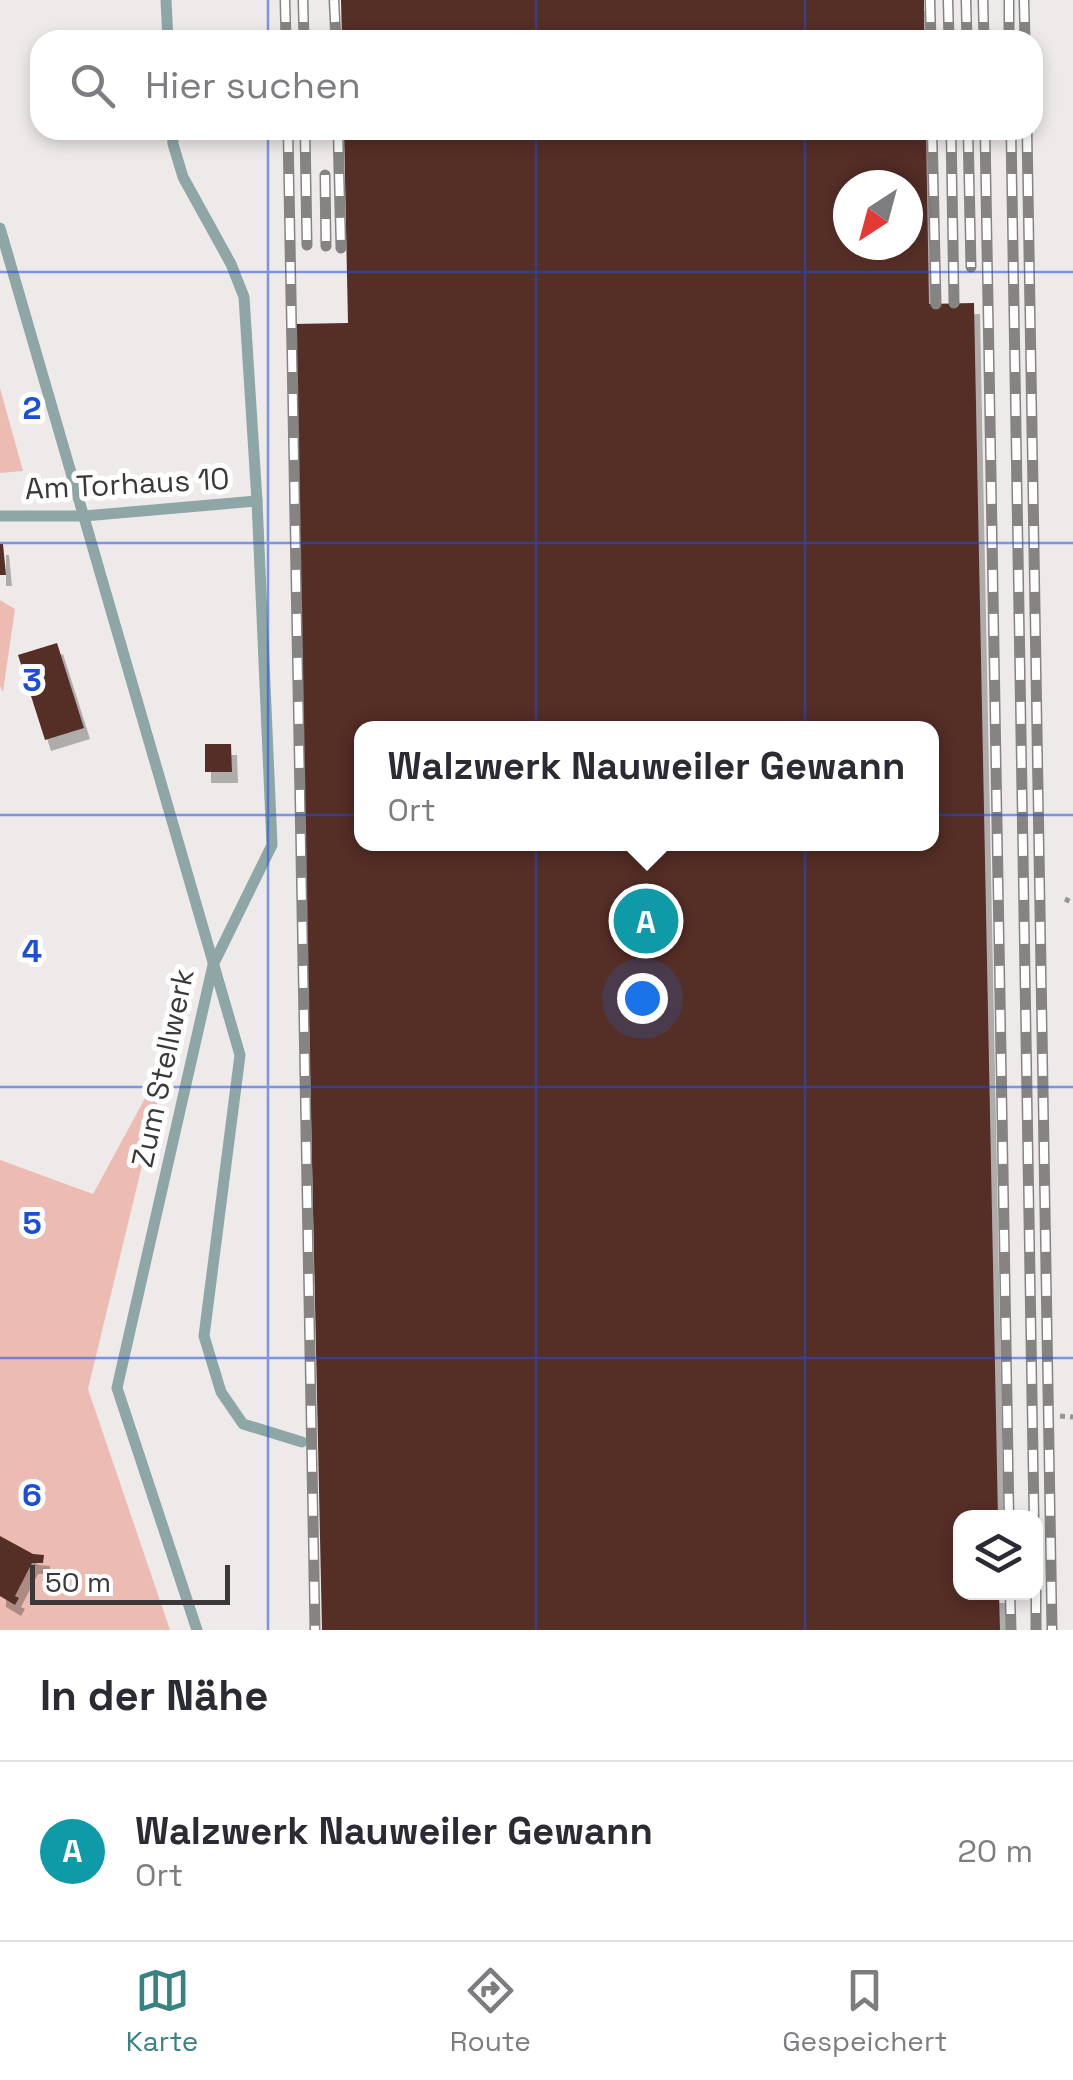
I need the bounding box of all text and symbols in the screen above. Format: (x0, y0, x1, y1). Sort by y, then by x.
search box (30, 30, 1043, 140)
icon: search (65, 58, 120, 113)
text: Hier suchen (145, 61, 361, 109)
north arrow (833, 170, 923, 260)
text: 2 (22, 388, 42, 428)
street label: Am Torhaus 10 (24, 459, 230, 508)
text: 3 (22, 660, 42, 700)
popup (354, 721, 939, 851)
text: Walzwerk Nauweiler Gewann (388, 742, 905, 790)
text: Ort (388, 790, 436, 830)
pin: A (614, 884, 678, 958)
text: 4 (22, 931, 42, 971)
street label: Zum Stellwerk (122, 965, 203, 1171)
your location (617, 973, 668, 1024)
text: 5 (22, 1203, 42, 1243)
text: 6 (22, 1475, 42, 1515)
map controls (953, 1510, 1043, 1600)
button: layers (953, 1510, 1043, 1600)
scale bar (30, 1560, 230, 1604)
text: 50 m (45, 1564, 111, 1600)
text: In der Nähe (40, 1669, 268, 1722)
text: Walzwerk Nauweiler Gewann (135, 1807, 653, 1855)
text: A (62, 1831, 83, 1871)
text: 20 m (957, 1831, 1033, 1871)
text: Ort (135, 1855, 183, 1895)
tab: Karte (126, 1963, 198, 2059)
tab: Route (450, 1963, 531, 2059)
tab: Gespeichert (782, 1963, 947, 2059)

